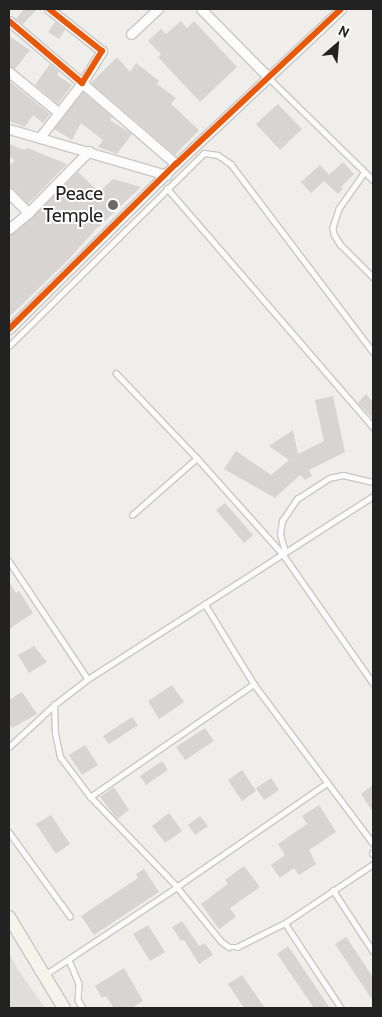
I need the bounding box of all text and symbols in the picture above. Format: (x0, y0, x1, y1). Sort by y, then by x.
north arrow (312, 20, 362, 70)
text: N (335, 21, 352, 42)
place label: Peace Temple (43, 183, 103, 227)
marker: Peace Temple (107, 199, 119, 211)

